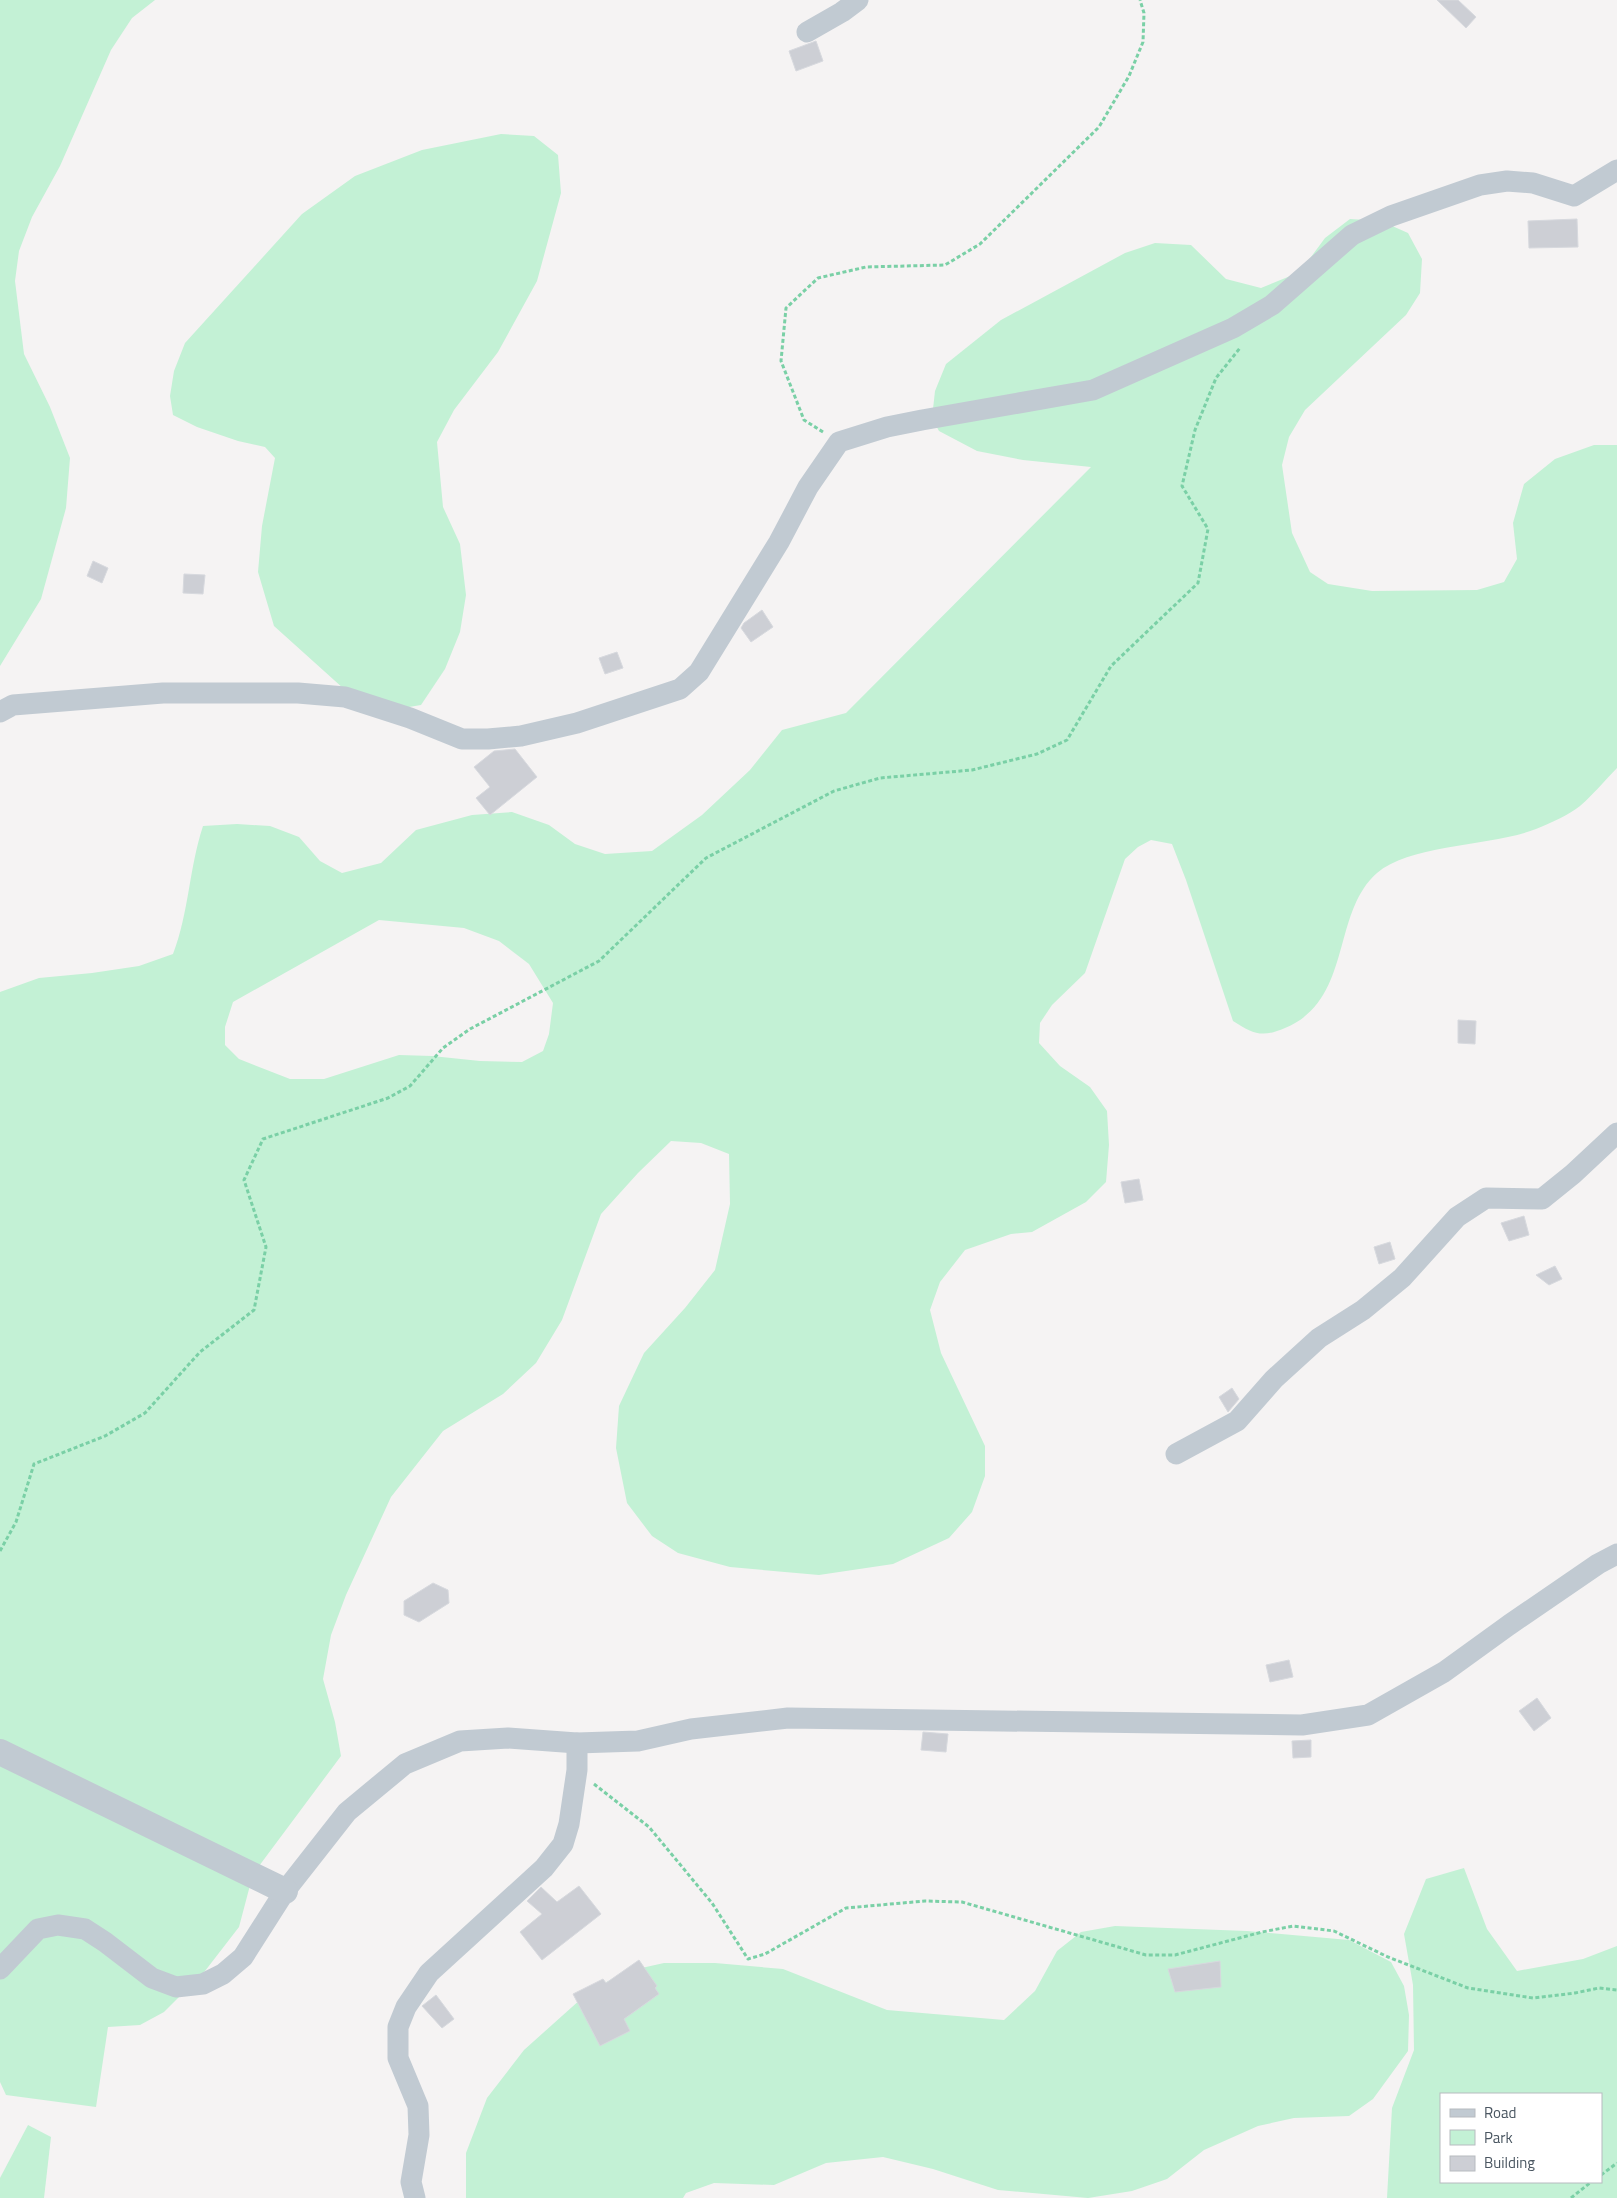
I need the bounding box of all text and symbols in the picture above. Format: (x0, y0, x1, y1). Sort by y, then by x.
legend (1440, 2093, 1602, 2183)
text: Road (1484, 2101, 1516, 2124)
text: Park (1484, 2126, 1513, 2149)
text: Building (1484, 2151, 1535, 2174)

